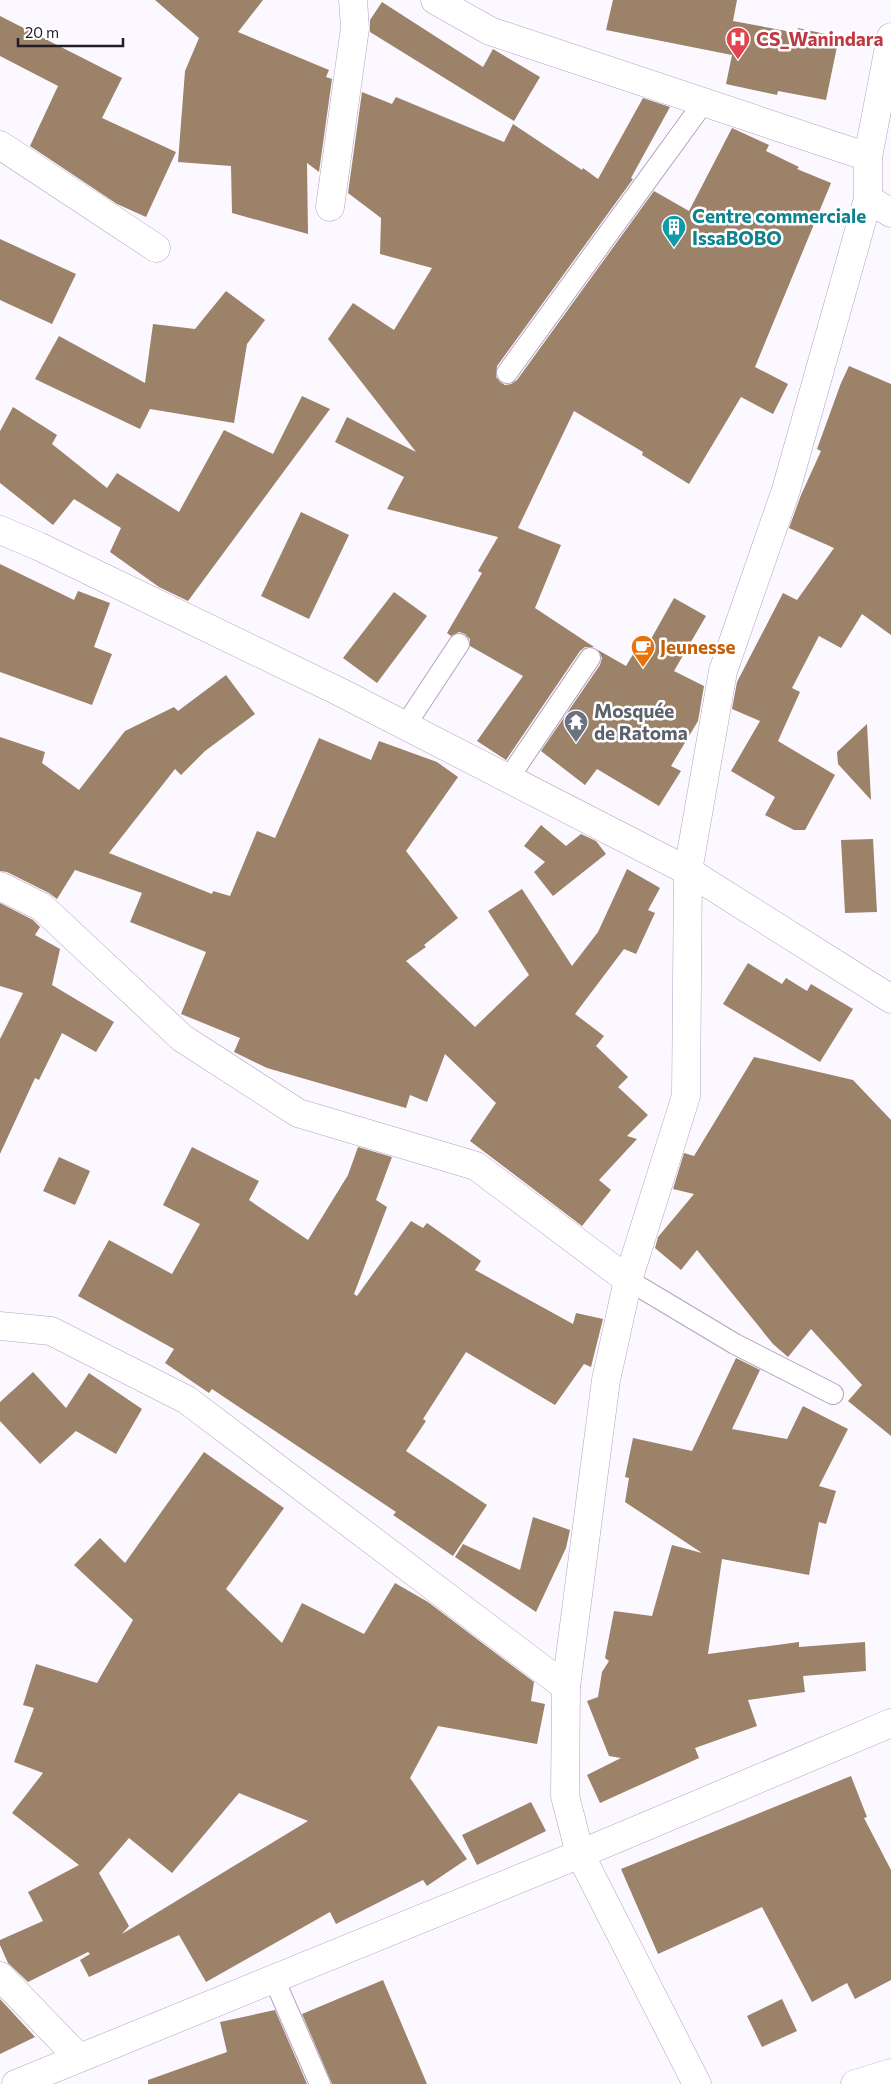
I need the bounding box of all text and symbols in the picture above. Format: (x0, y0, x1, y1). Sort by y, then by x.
scale bar (18, 15, 122, 47)
text: 20 m (25, 23, 59, 41)
hospital icon: CS_Wanindara (725, 26, 751, 60)
place label: CS_Wanindara (756, 27, 883, 50)
place label: Centre commerciale IssaBOBO (692, 204, 866, 249)
building icon: Centre commerciale IssaBOBO (661, 214, 687, 248)
cafe icon: Jeunesse (630, 634, 656, 668)
place label: Jeunesse (660, 635, 736, 658)
place label: Mosquée de Ratoma (594, 699, 688, 744)
temple icon: Mosquée de Ratoma (563, 709, 589, 743)

